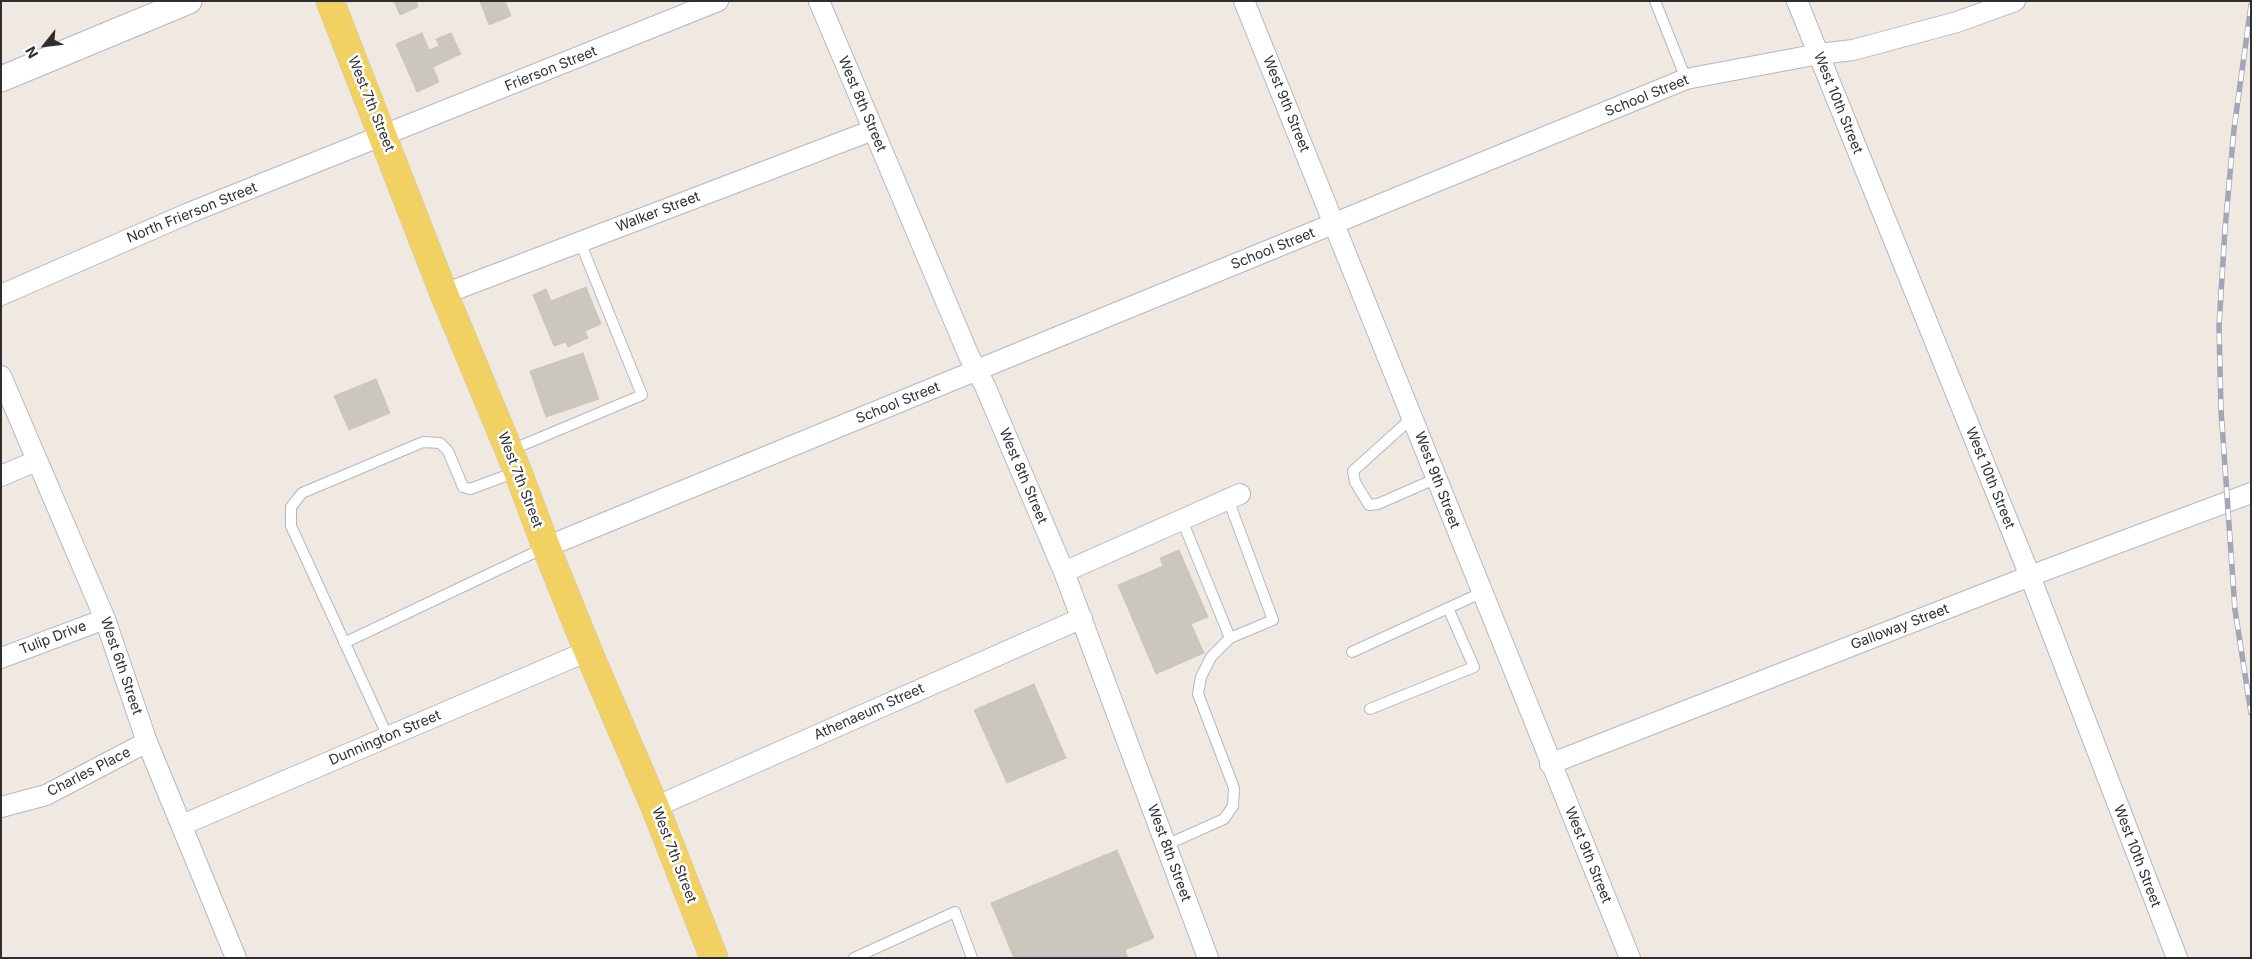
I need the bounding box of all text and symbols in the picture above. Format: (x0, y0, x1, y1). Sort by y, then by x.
north arrow (20, 20, 70, 70)
street label: Frierson Street (503, 43, 599, 95)
text: N (21, 44, 41, 61)
street label: West 10th Street (1810, 50, 1866, 156)
street label: West 9th Street (1259, 53, 1313, 155)
street label: West 7th Street (344, 54, 398, 154)
street label: West 8th Street (834, 54, 890, 154)
street label: School Street (1603, 72, 1691, 120)
street label: North Frierson Street (124, 179, 260, 247)
street label: Walker Street (614, 188, 702, 236)
street label: School Street (1229, 225, 1317, 273)
street label: School Street (854, 379, 942, 427)
street label: West 10th Street (1962, 425, 2018, 531)
street label: West 8th Street (995, 426, 1051, 526)
street label: West 9th Street (1411, 429, 1463, 531)
street label: West 7th Street (494, 430, 546, 530)
street label: Galloway Street (1849, 601, 1951, 653)
street label: West 6th Street (96, 615, 146, 717)
street label: Tulip Drive (17, 618, 89, 658)
street label: Athenaeum Street (811, 680, 927, 744)
street label: Dunnington Street (327, 707, 443, 769)
street label: Charles Place (45, 744, 133, 800)
street label: West 8th Street (1144, 802, 1194, 904)
street label: West 10th Street (2110, 802, 2164, 910)
street label: West 9th Street (1561, 804, 1615, 906)
street label: West 7th Street (648, 805, 700, 905)

